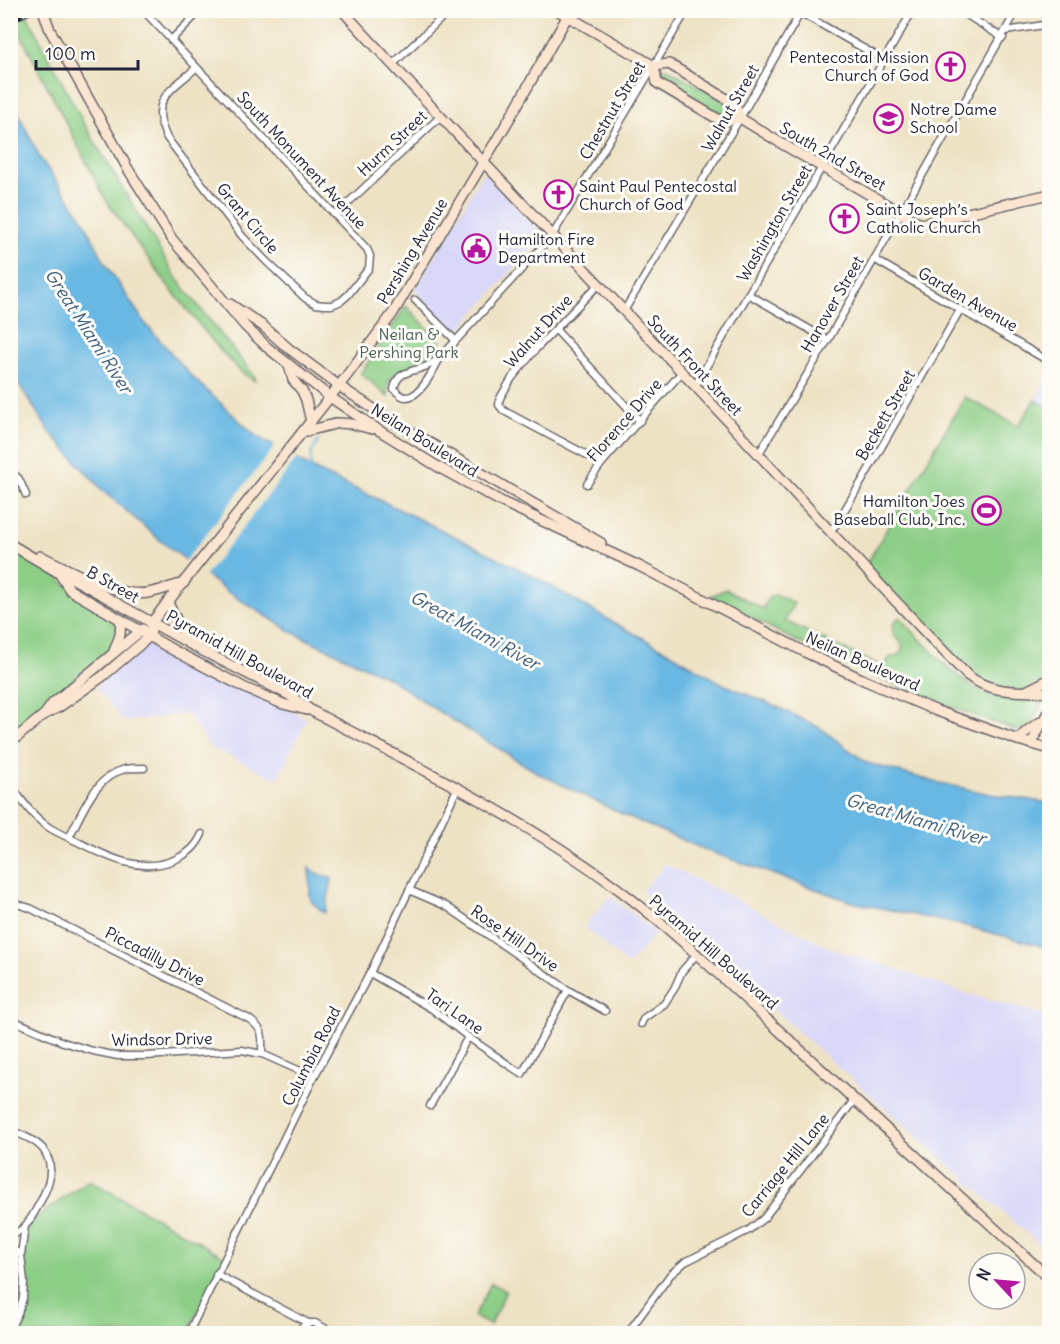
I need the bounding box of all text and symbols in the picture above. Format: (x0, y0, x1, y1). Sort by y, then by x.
scale bar (36, 33, 138, 71)
text: 100 m (45, 42, 96, 65)
place label: Pentecostal Mission Church of God (789, 47, 929, 85)
church icon: Pentecostal Mission Church of God (934, 50, 966, 82)
street label: Chestnut Street (575, 57, 650, 163)
street label: Walnut Street (697, 60, 763, 155)
street label: South Monument Avenue (233, 87, 371, 233)
place label: Notre Dame School (910, 99, 997, 137)
school or university icon: Notre Dame School (873, 102, 905, 134)
street label: Hurm Street (353, 105, 431, 180)
street label: South 2nd Street (776, 117, 890, 195)
street label: Washington Street (732, 160, 816, 285)
place label: Saint Paul Pentecostal Church of God (579, 176, 737, 214)
street label: Grant Circle (213, 179, 283, 257)
church icon: Saint Paul Pentecostal Church of God (542, 179, 574, 211)
street label: Pershing Avenue (373, 194, 451, 308)
place label: Saint Joseph’s Catholic Church (866, 199, 981, 237)
church icon: Saint Joseph’s Catholic Church (829, 202, 861, 234)
place label: Hamilton Fire Department (498, 229, 595, 267)
public building icon: Hamilton Fire Department (461, 232, 493, 264)
street label: Hanover Street (796, 252, 868, 356)
street label: Garden Avenue (915, 262, 1021, 336)
water label: Great Miami River (40, 264, 139, 400)
street label: Walnut Drive (500, 290, 576, 372)
street label: South Front Street (643, 310, 747, 420)
park label: Neilan & Pershing Park (359, 324, 459, 362)
street label: Beckett Street (851, 366, 919, 464)
street label: Florence Drive (582, 374, 666, 466)
street label: Neilan Boulevard (368, 399, 482, 481)
place label: Hamilton Joes Baseball Club, Inc. (833, 491, 965, 529)
sports icon: Hamilton Joes Baseball Club, Inc. (970, 494, 1002, 526)
street label: B Street (83, 561, 143, 607)
water label: Great Miami River (406, 585, 546, 676)
street label: Pyramid Hill Boulevard (163, 605, 317, 703)
street label: Neilan Boulevard (803, 627, 923, 695)
water label: Great Miami River (843, 788, 991, 851)
street label: Pyramid Hill Boulevard (645, 890, 783, 1014)
street label: Rose Hill Drive (467, 900, 563, 976)
street label: Piccadilly Drive (102, 922, 208, 990)
street label: Tari Lane (422, 984, 488, 1038)
street label: Columbia Road (277, 1003, 345, 1109)
street label: Windsor Drive (111, 1028, 213, 1050)
street label: Carriage Hill Lane (737, 1109, 833, 1221)
north arrow (967, 1251, 1027, 1311)
text: N (972, 1265, 995, 1284)

